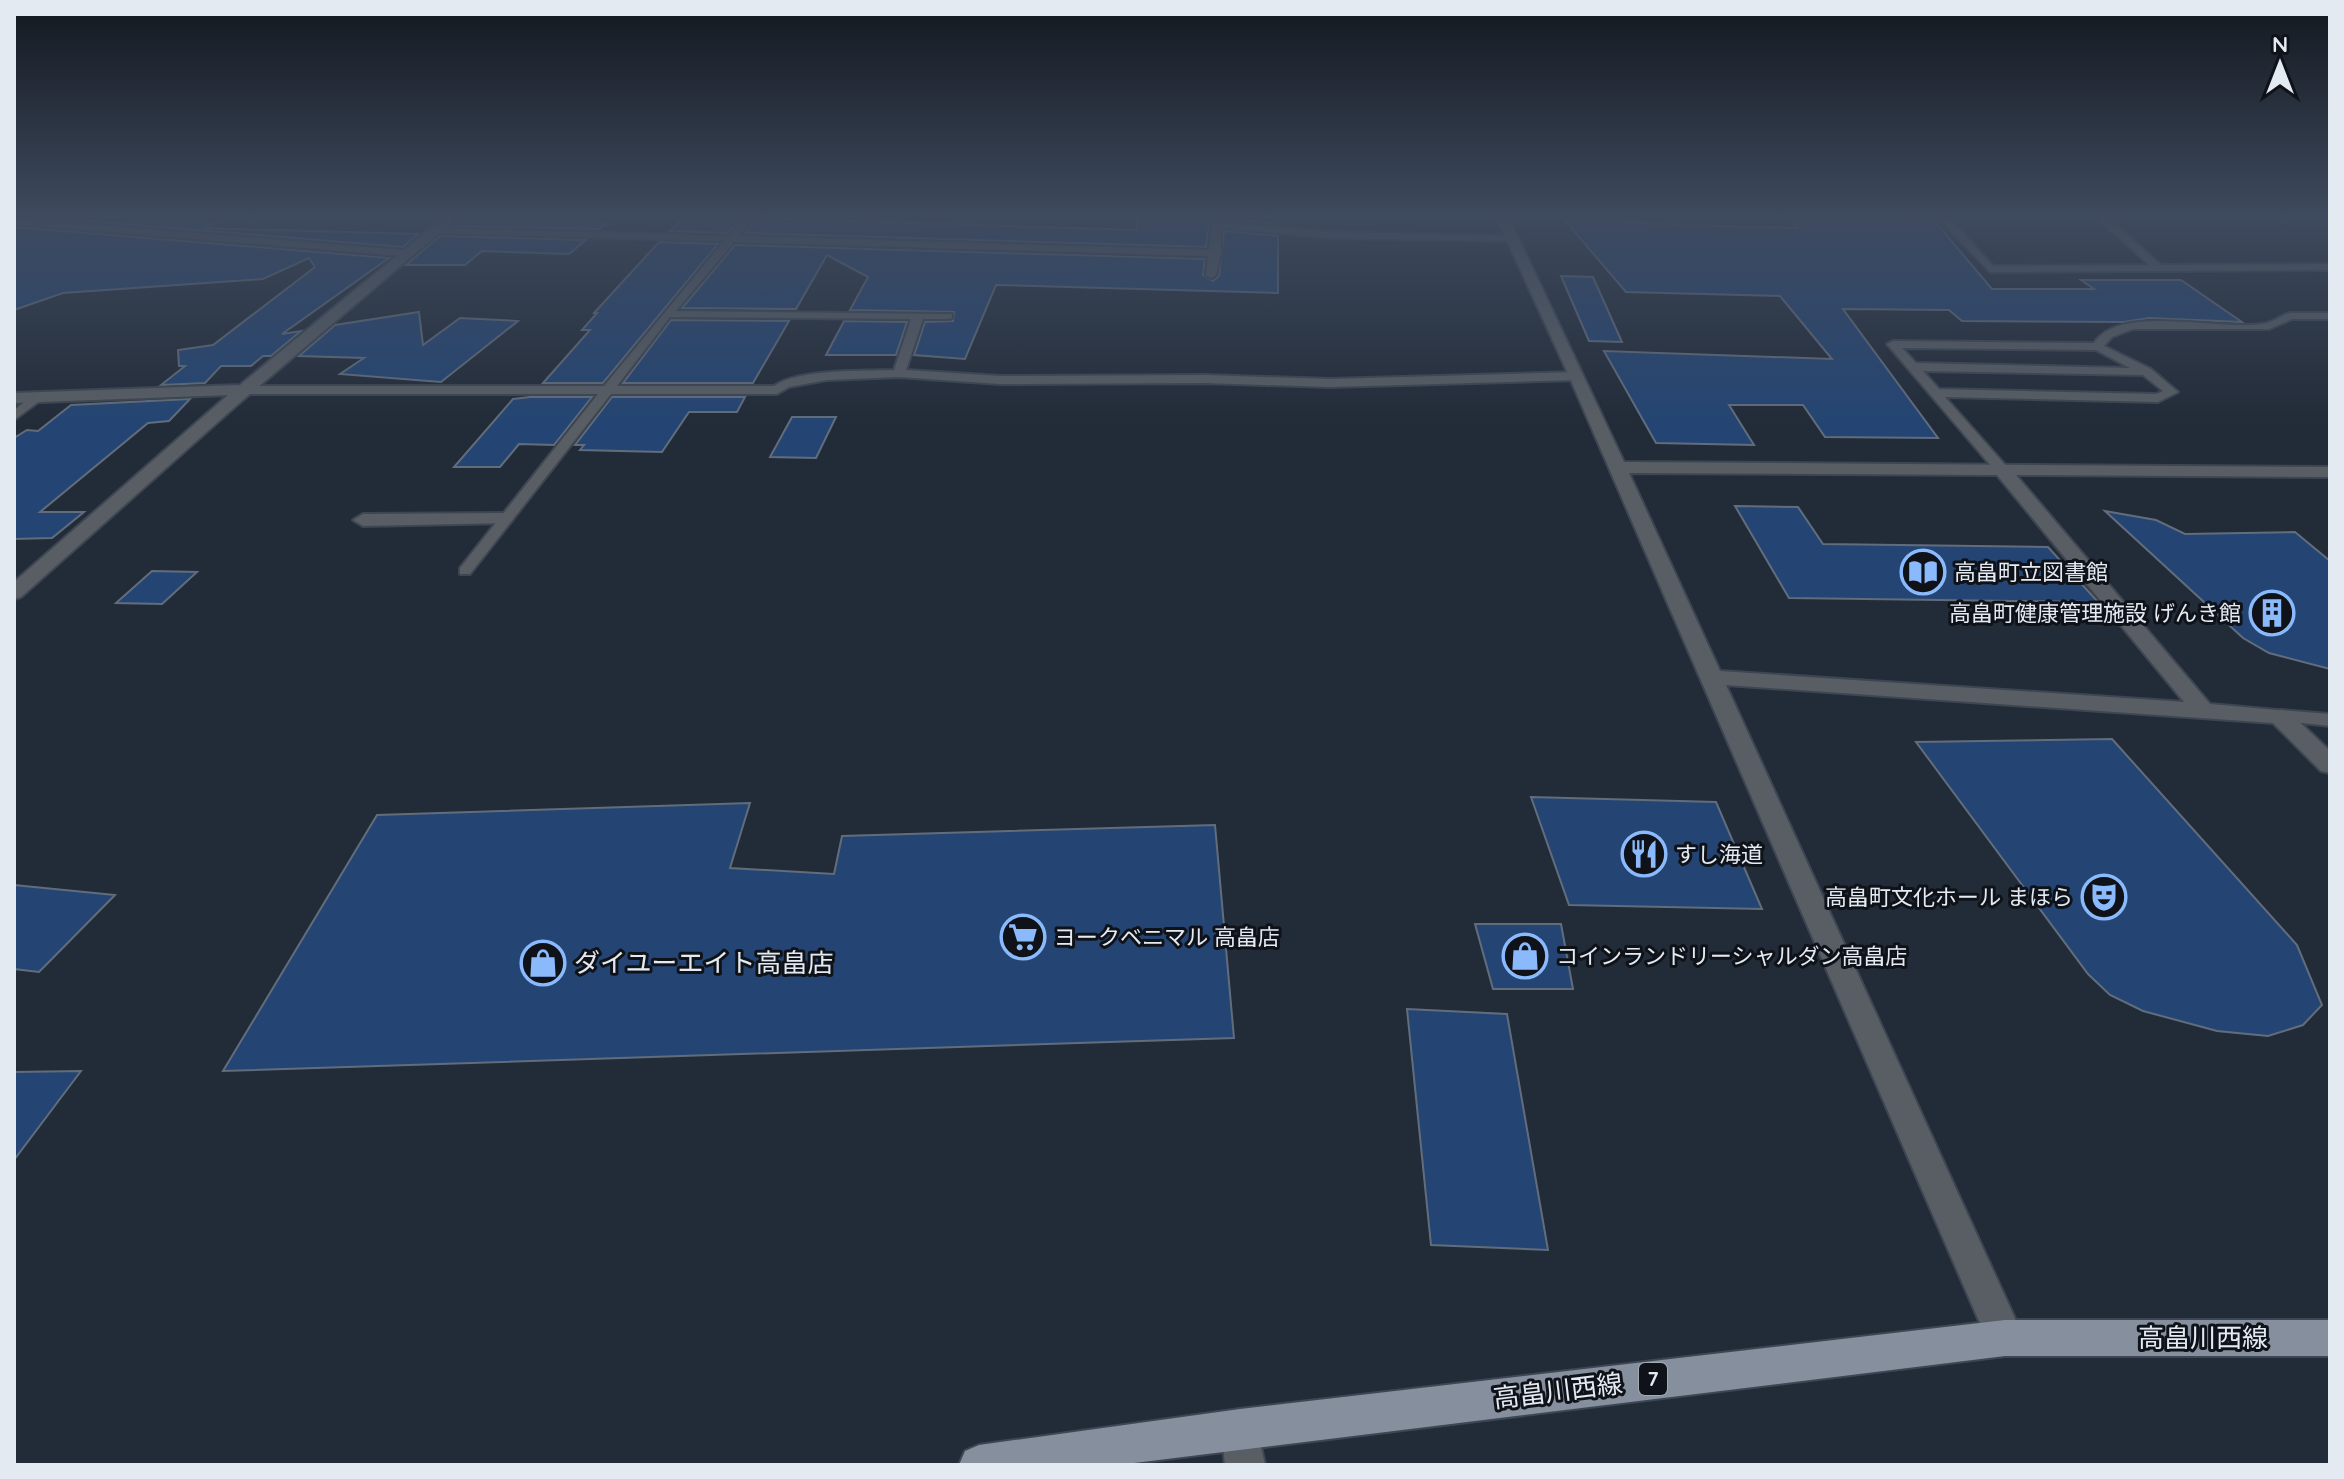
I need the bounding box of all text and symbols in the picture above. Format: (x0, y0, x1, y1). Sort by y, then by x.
north arrow (2240, 24, 2320, 104)
text: N (2272, 30, 2288, 58)
library icon: 高畠町立図書館 (1899, 548, 1947, 596)
place label: 高畠町立図書館 (1954, 558, 2108, 586)
building icon: 高畠町健康管理施設 げんき館 (2248, 589, 2296, 637)
place label: 高畠町健康管理施設 げんき館 (1949, 599, 2241, 627)
restaurant icon: すし海道 (1620, 830, 1668, 878)
place label: すし海道 (1675, 840, 1763, 868)
theatre icon: 高畠町文化ホール まほら (2080, 873, 2128, 921)
place label: 高畠町文化ホール まほら (1825, 883, 2073, 911)
supermarket icon: ヨークベニマル 高畠店 (999, 913, 1047, 961)
place label: ヨークベニマル 高畠店 (1054, 923, 1280, 951)
shop icon: コインランドリーシャルダン高畠店 (1501, 932, 1549, 980)
shop icon: ダイユーエイト高畠店 (519, 939, 567, 987)
place label: コインランドリーシャルダン高畠店 (1556, 942, 1908, 970)
place label: ダイユーエイト高畠店 (574, 946, 833, 979)
street label: 高畠川西線 (2138, 1321, 2268, 1354)
road number: 7 (1639, 1363, 1667, 1395)
street label: 高畠川西線 (1491, 1366, 1624, 1415)

